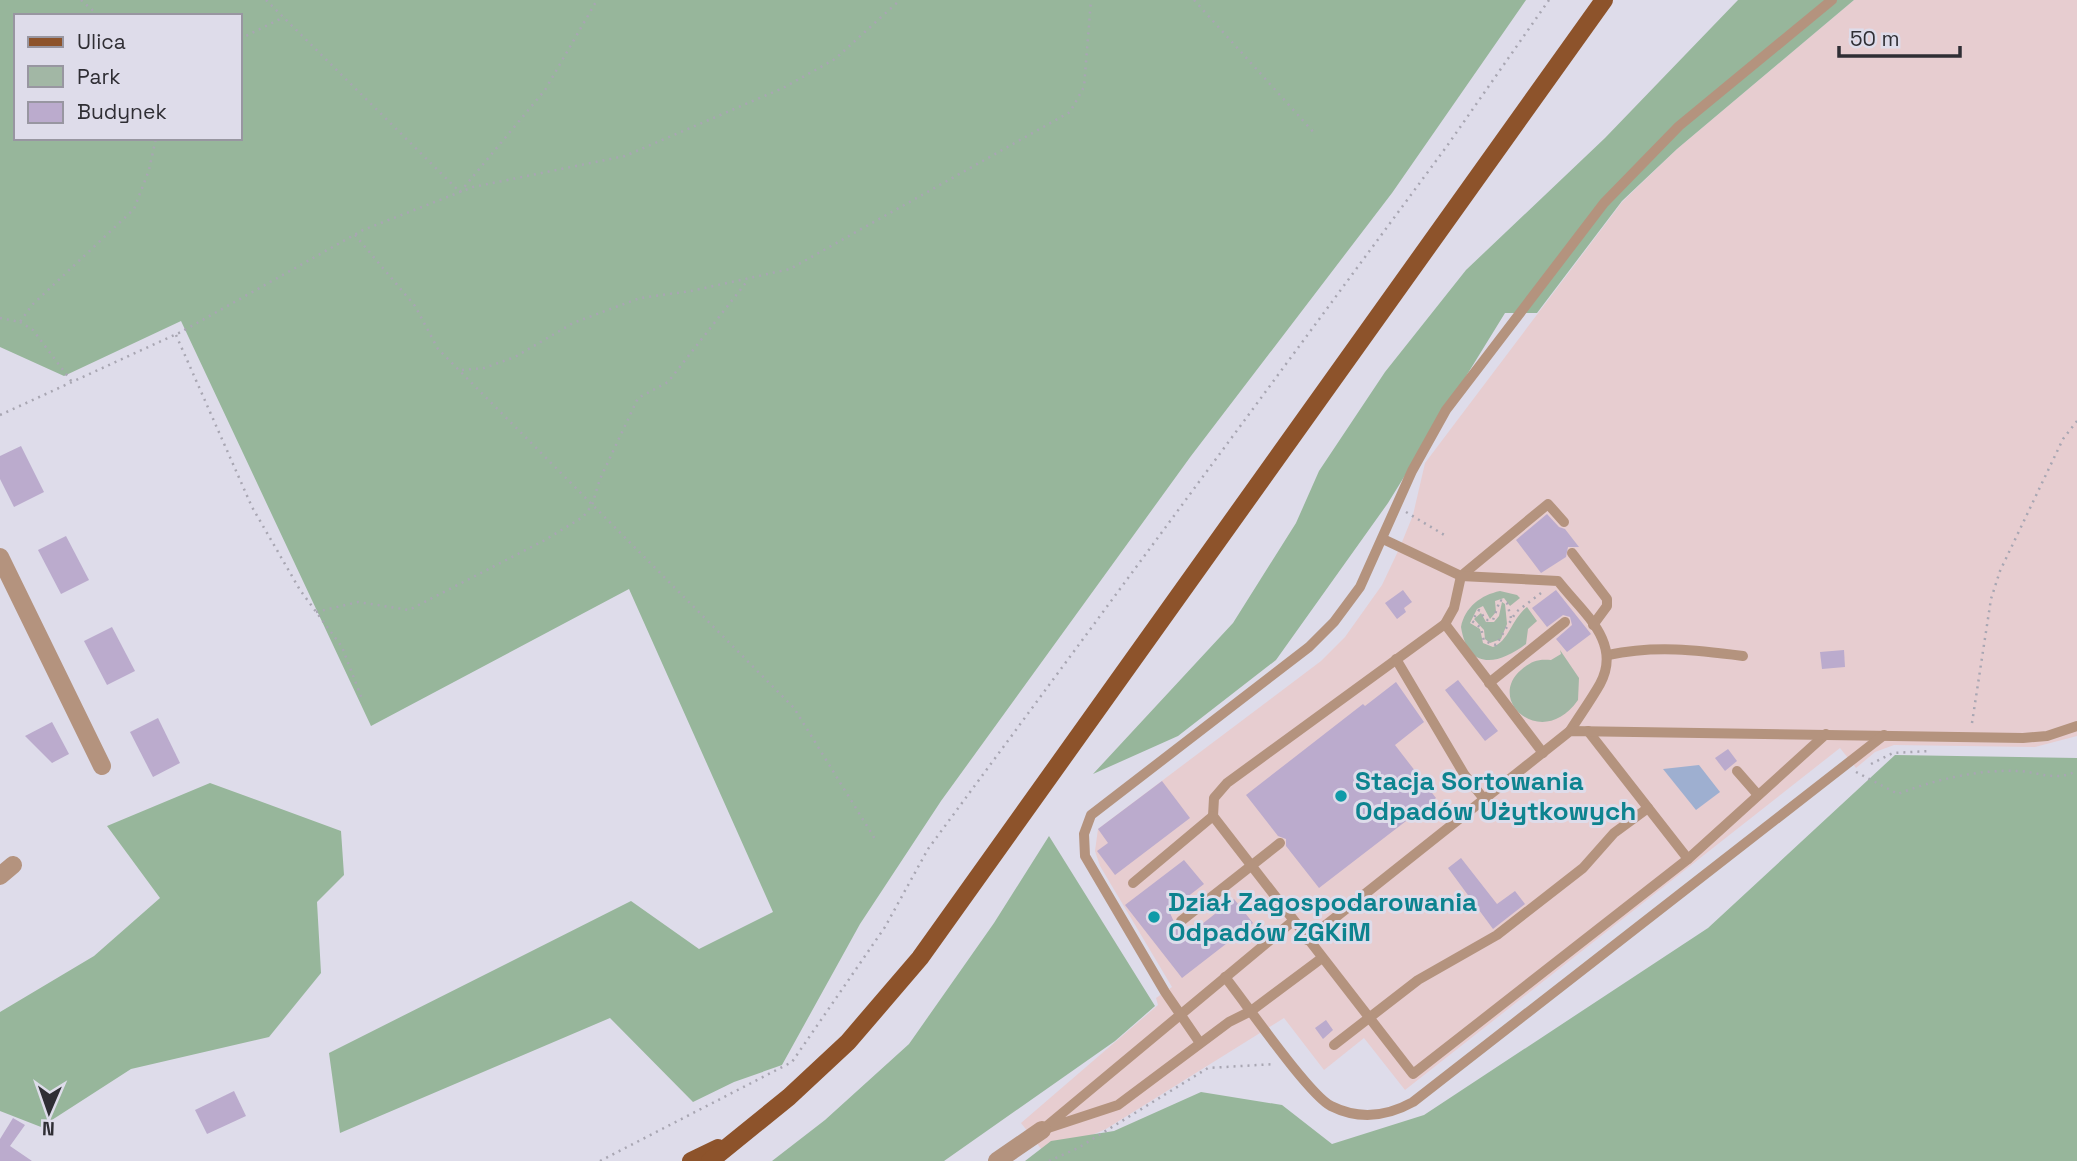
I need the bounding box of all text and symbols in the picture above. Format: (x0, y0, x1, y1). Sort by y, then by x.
legend (14, 14, 242, 140)
scale bar (1839, 14, 1960, 58)
text: 50 m (1850, 25, 1900, 52)
text: Ulica (77, 28, 126, 55)
text: Park (77, 63, 121, 90)
text: Budynek (77, 98, 167, 125)
place label: Stacja Sortowania Odpadów Użytkowych (1355, 764, 1636, 828)
marker: Stacja Sortowania Odpadów Użytkowych (1333, 788, 1349, 804)
place label: Dział Zagospodarowania Odpadów ZGKiM (1168, 885, 1477, 949)
marker: Dział Zagospodarowania Odpadów ZGKiM (1146, 909, 1162, 925)
north arrow (14, 1077, 84, 1147)
text: N (42, 1116, 55, 1141)

